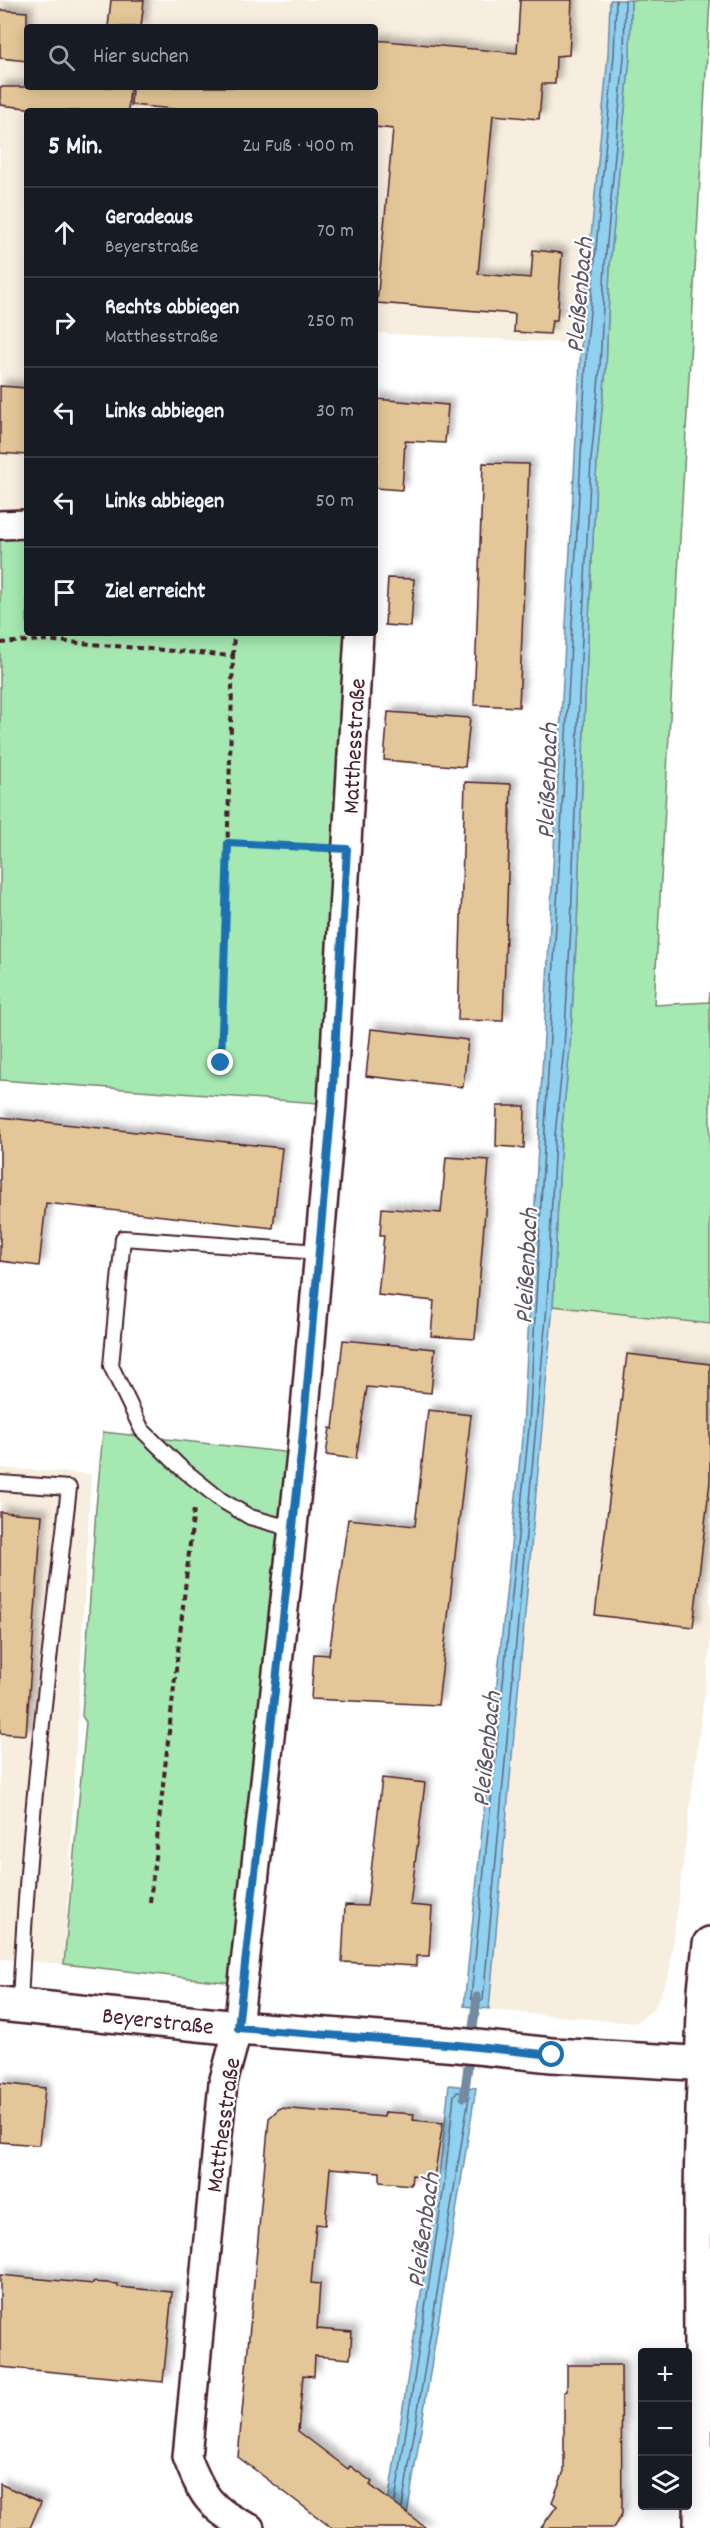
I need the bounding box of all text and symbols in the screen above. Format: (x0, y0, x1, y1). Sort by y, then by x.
search box (24, 24, 378, 90)
icon: search (45, 41, 78, 74)
text: Hier suchen (93, 42, 189, 73)
text: 5 Min. (48, 129, 102, 166)
text: Zu Fuß · 400 m (243, 133, 354, 161)
text: Geradeaus (105, 203, 193, 234)
icon: ahead (48, 216, 81, 249)
text: 70 m (317, 218, 354, 246)
text: Beyerstraße (105, 234, 199, 262)
water label: Pleißenbach (558, 235, 605, 355)
text: Rechts abbiegen (105, 293, 239, 324)
icon: right (48, 306, 81, 339)
text: 250 m (307, 308, 354, 336)
text: Matthesstraße (105, 324, 218, 352)
icon: left (48, 396, 81, 429)
text: Links abbiegen (105, 397, 224, 428)
text: 30 m (316, 398, 354, 426)
icon: left (48, 486, 81, 519)
text: Links abbiegen (105, 487, 224, 518)
text: 50 m (316, 488, 354, 516)
icon: arrive (48, 576, 81, 609)
text: Ziel erreicht (105, 577, 205, 608)
street label: Matthesstraße (335, 677, 377, 815)
water label: Pleißenbach (529, 722, 570, 840)
route end (207, 1049, 233, 1075)
water label: Pleißenbach (507, 1206, 550, 1325)
water label: Pleißenbach (464, 1689, 513, 1809)
street label: Beyerstraße (100, 2000, 215, 2046)
route start (538, 2041, 564, 2067)
street label: Matthesstraße (199, 2056, 251, 2195)
water label: Pleißenbach (399, 2169, 452, 2290)
map controls (638, 2348, 692, 2510)
button: + (638, 2348, 692, 2402)
button: − (638, 2402, 692, 2456)
button: layers (638, 2456, 692, 2510)

